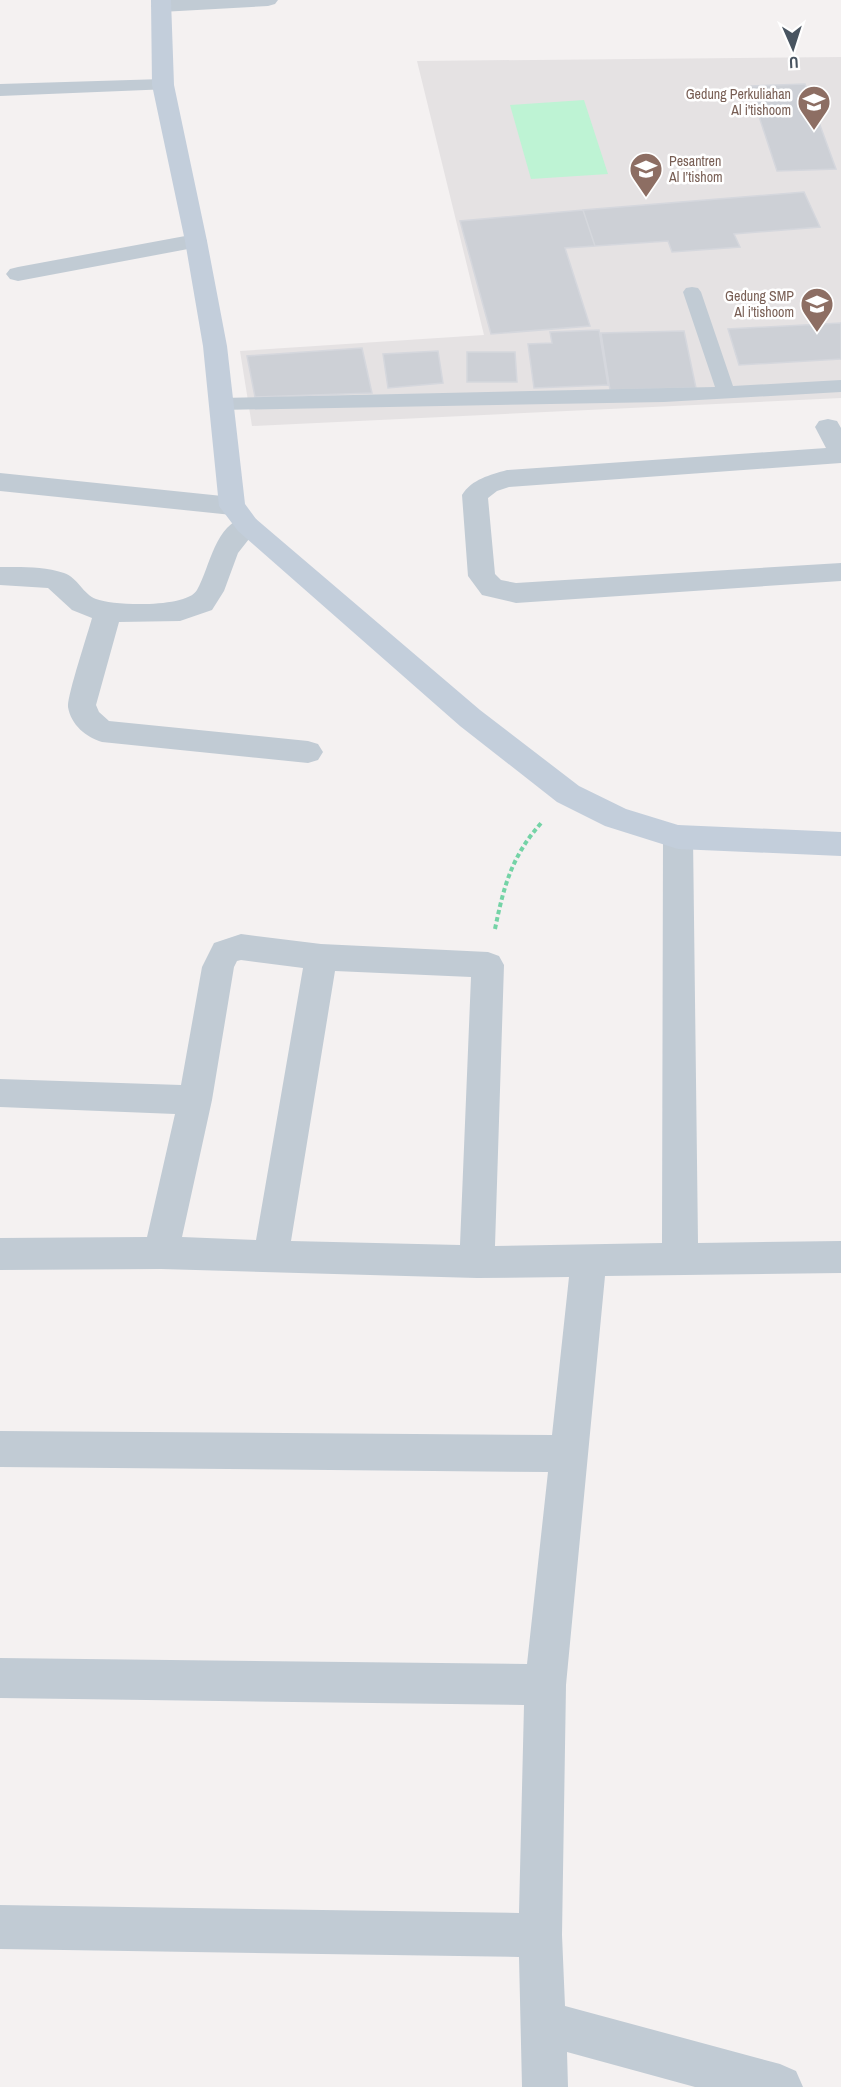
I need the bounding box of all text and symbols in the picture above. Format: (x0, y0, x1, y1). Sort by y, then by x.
north arrow (763, 18, 823, 78)
text: U (788, 52, 799, 74)
school or university icon: Gedung Perkuliahan Al i'tishoom (796, 84, 832, 131)
place label: Gedung Perkuliahan Al i'tishoom (686, 85, 791, 119)
school or university icon: Pesantren Al I’tishom (628, 151, 664, 198)
place label: Pesantren Al I’tishom (668, 152, 723, 186)
school or university icon: Gedung SMP Al i'tishoom (799, 286, 835, 333)
place label: Gedung SMP Al i'tishoom (725, 287, 794, 321)

